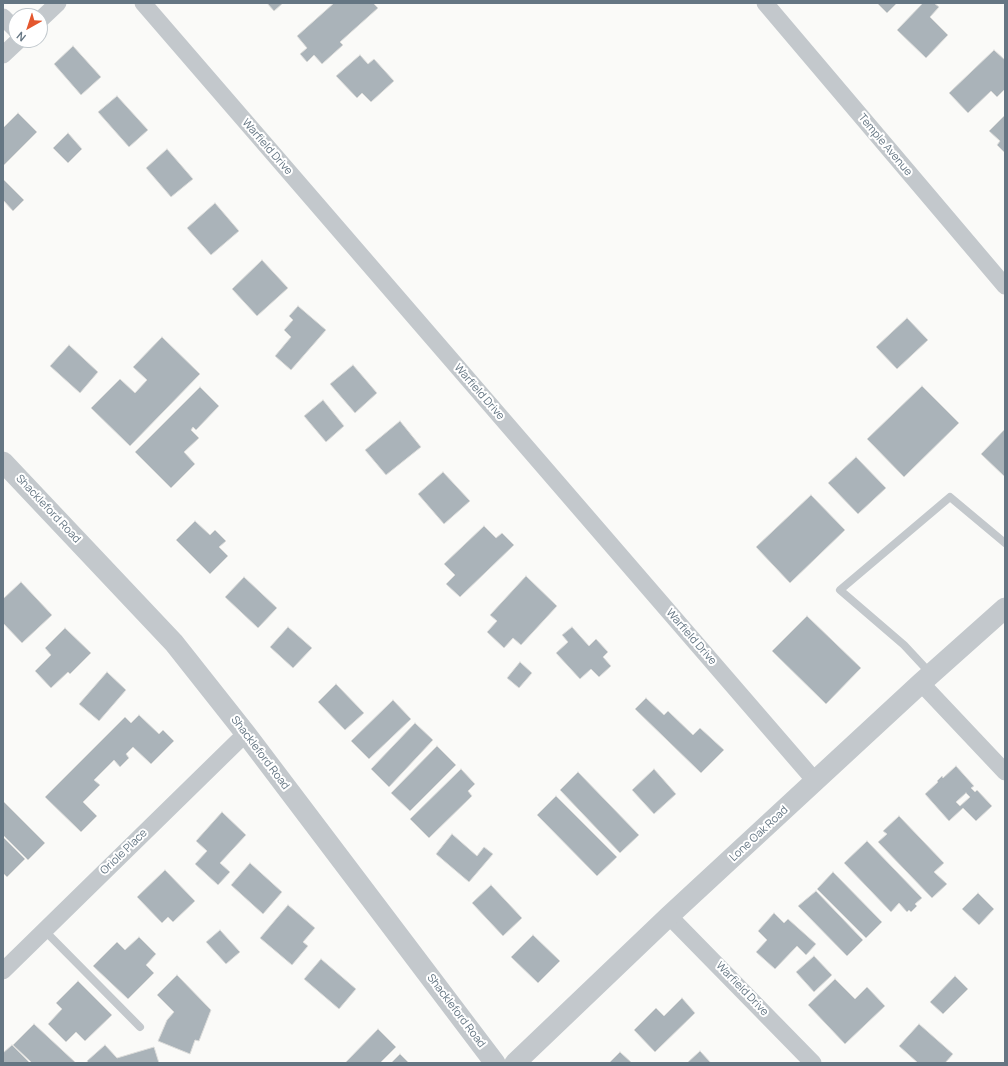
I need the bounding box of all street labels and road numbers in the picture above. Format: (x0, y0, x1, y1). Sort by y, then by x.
street label: Temple Avenue (855, 111, 915, 179)
street label: Warfield Drive (239, 116, 295, 178)
street label: Warfield Drive (451, 361, 507, 423)
street label: Shackleford Road (13, 472, 83, 546)
street label: Warfield Drive (663, 606, 719, 668)
street label: Shackleford Road (228, 714, 292, 792)
street label: Lone Oak Road (727, 804, 791, 864)
street label: Oriole Place (98, 826, 150, 878)
street label: Warfield Drive (713, 959, 771, 1019)
street label: Shackleford Road (424, 972, 488, 1050)

